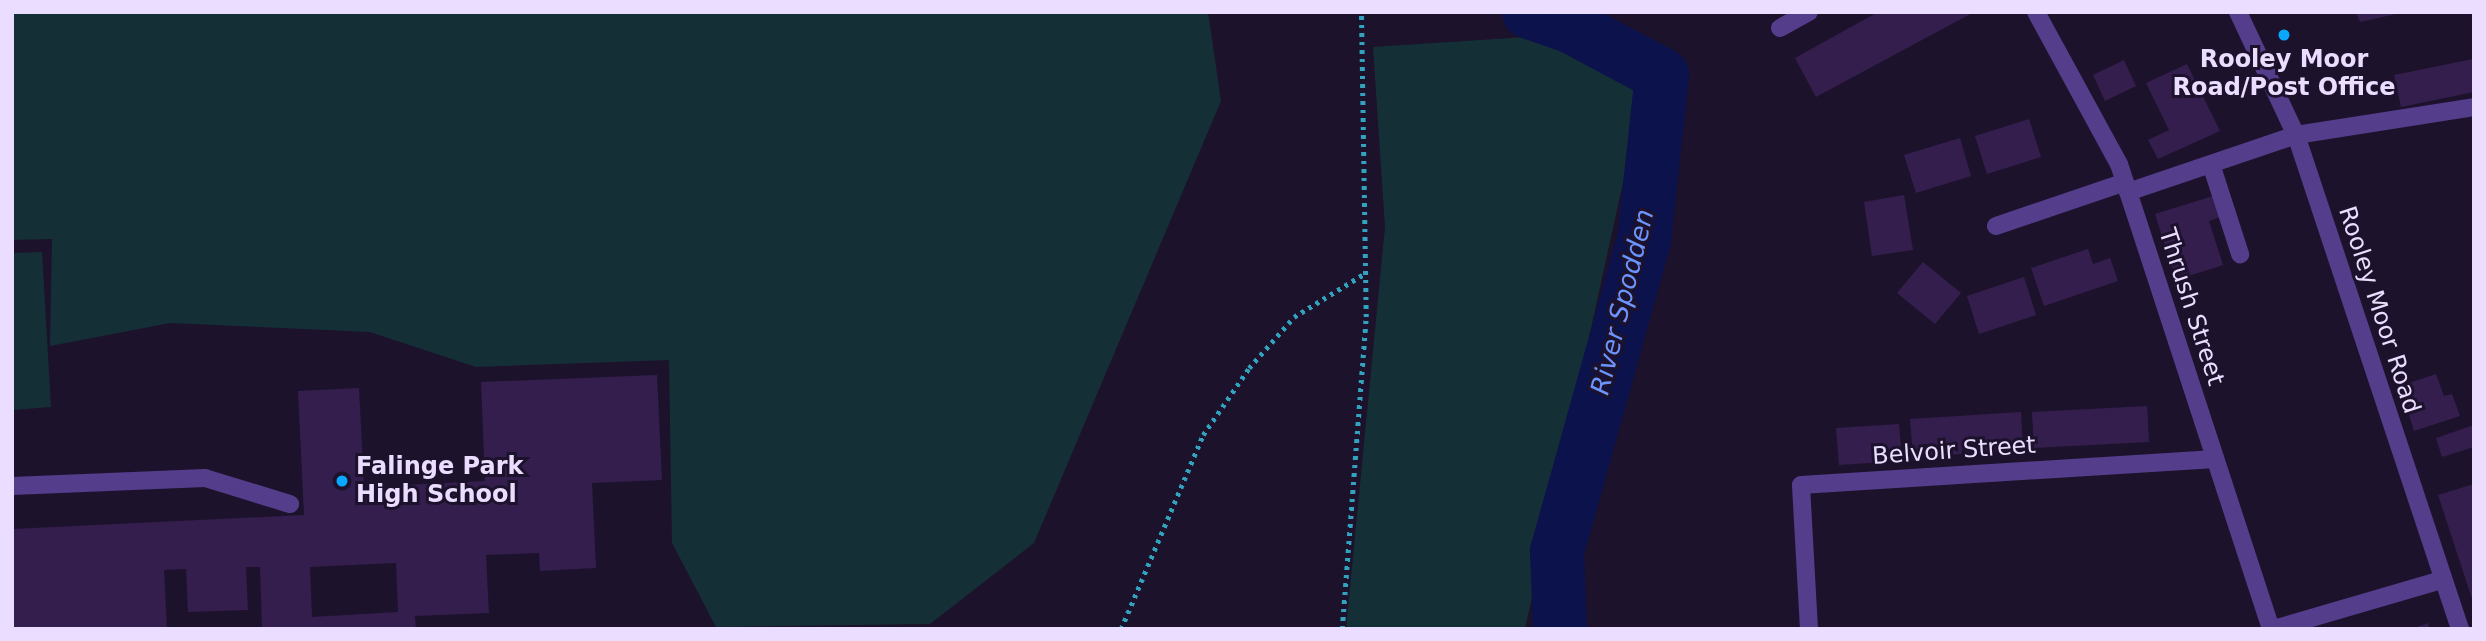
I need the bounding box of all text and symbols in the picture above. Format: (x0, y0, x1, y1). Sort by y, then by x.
marker: Rooley Moor Road/Post Office (2276, 27, 2292, 43)
place label: Rooley Moor Road/Post Office (2173, 46, 2395, 102)
street label: Rooley Moor Road (2332, 203, 2426, 417)
water label: River Spodden (1585, 206, 1661, 398)
street label: Thrush Street (2152, 225, 2230, 389)
street label: Belvoir Street (1871, 431, 2037, 471)
place label: Falinge Park High School (356, 453, 523, 509)
marker: Falinge Park High School (334, 473, 350, 489)

